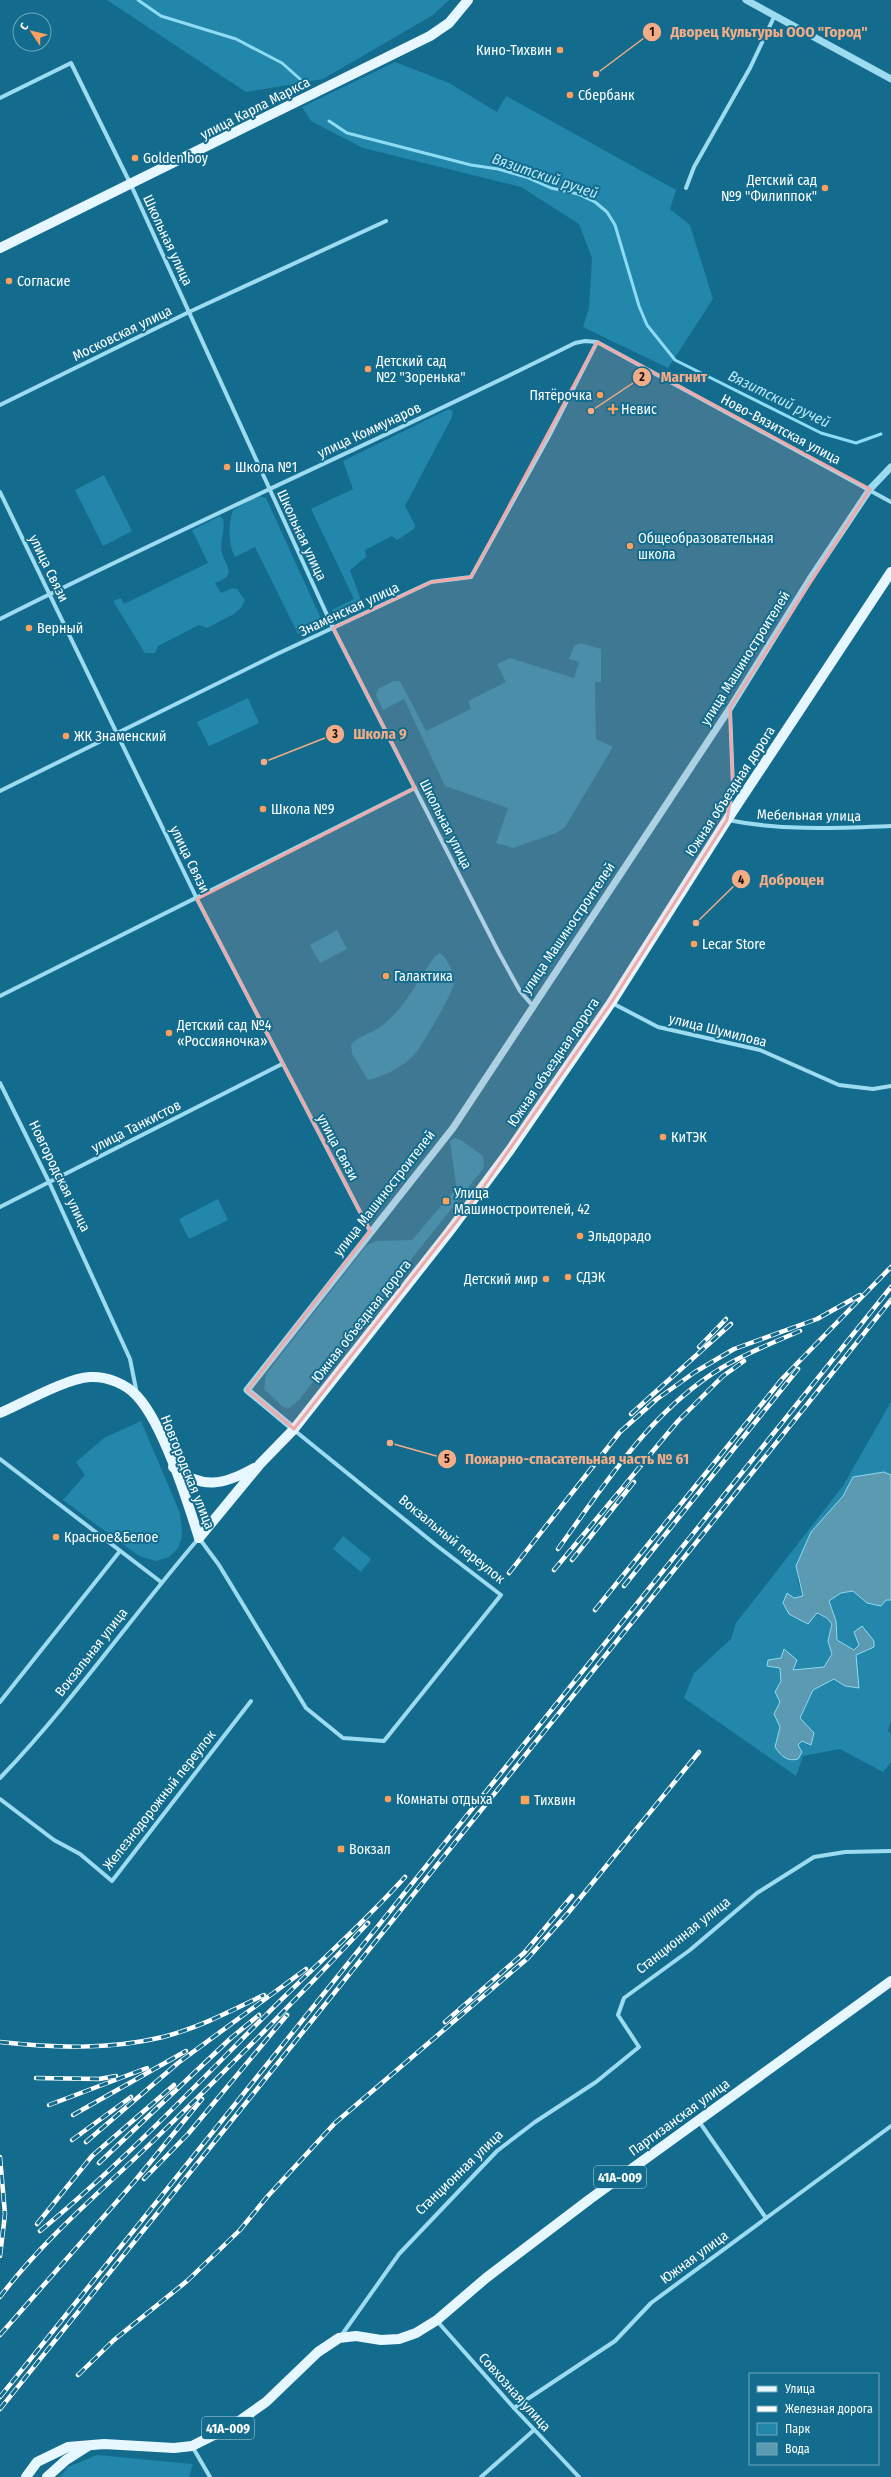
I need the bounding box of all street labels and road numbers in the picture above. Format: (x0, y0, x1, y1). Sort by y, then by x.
street label: улица Карла Маркса (198, 73, 313, 143)
street label: Школьная улица (139, 192, 196, 289)
street label: Московская улица (70, 302, 175, 365)
street label: Ново-Вязитская улица (718, 391, 844, 468)
street label: улица Коммунаров (315, 399, 424, 462)
street label: Школьная улица (273, 487, 330, 584)
street label: улица Связи (25, 532, 72, 605)
street label: Знаменская улица (297, 579, 402, 640)
street label: улица Машиностроителей (697, 588, 794, 729)
street label: Южная объездная дорога (682, 723, 779, 860)
street label: Школьная улица (416, 776, 476, 872)
street label: Мебельная улица (757, 806, 861, 825)
street label: улица Связи (166, 823, 213, 896)
street label: улица Машиностроителей (518, 859, 619, 997)
street label: Южная объездная дорога (504, 994, 603, 1130)
street label: улица Шумилова (667, 1010, 769, 1051)
street label: улица Танкистов (89, 1097, 184, 1156)
street label: улица Связи (313, 1111, 362, 1183)
street label: Новгородская улица (25, 1118, 94, 1235)
street label: улица Машиностроителей (330, 1127, 439, 1260)
street label: Южная объездная дорога (308, 1256, 415, 1386)
street label: Новгородская улица (157, 1413, 218, 1532)
street label: Вокзальный переулок (395, 1491, 509, 1588)
street label: Вокзальная улица (52, 1604, 131, 1700)
street label: Железнодорожный переулок (99, 1727, 220, 1874)
street label: Станционная улица (633, 1893, 734, 1978)
street label: Партизанская улица (626, 2075, 733, 2160)
street label: Станционная улица (412, 2126, 507, 2219)
road number: 41А-009 (594, 2166, 646, 2188)
street label: Южная улица (657, 2227, 732, 2288)
street label: Совхозная улица (475, 2350, 554, 2435)
road number: 41А-009 (202, 2417, 254, 2439)

